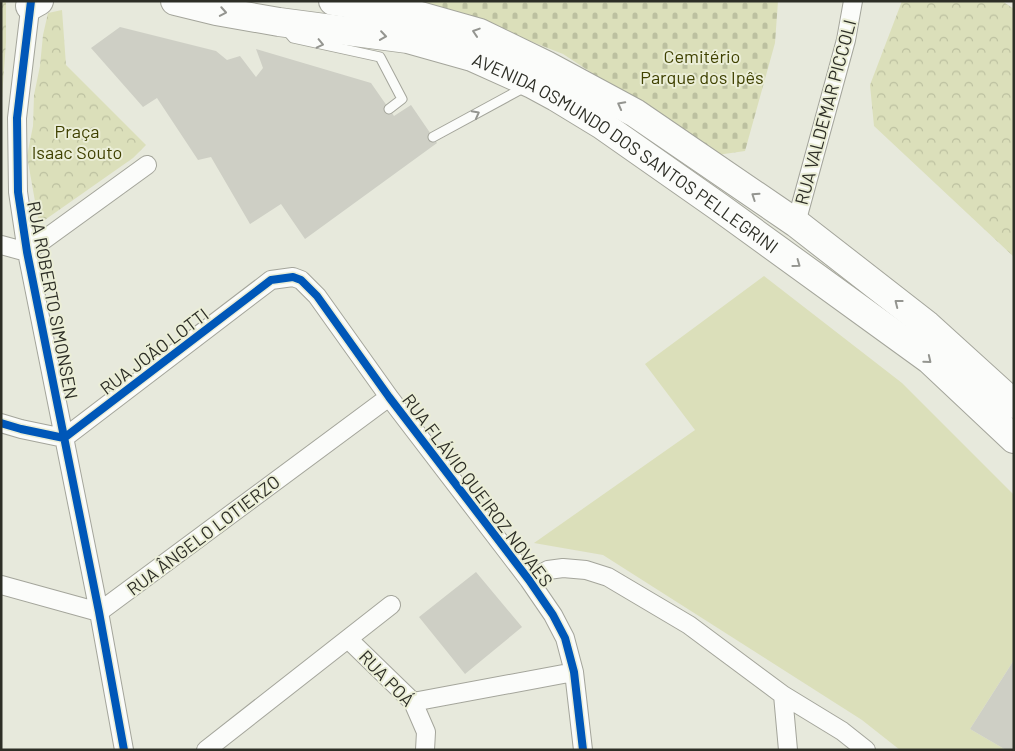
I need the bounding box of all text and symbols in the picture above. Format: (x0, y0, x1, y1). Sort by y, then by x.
one-way arrow (218, 6, 227, 16)
street label: RUA VALDEMAR PICCOLI (790, 17, 860, 207)
one-way arrow (472, 28, 480, 38)
one-way arrow (380, 30, 388, 41)
one-way arrow (315, 38, 324, 49)
park label: Cemitério Parque dos Ipês (640, 45, 764, 88)
street label: AVENIDA OSMUNDO DOS SANTOS PELLEGRINI (469, 48, 783, 257)
one-way arrow (617, 102, 626, 112)
one-way arrow (471, 110, 480, 120)
park label: Praça Isaac Souto (32, 120, 122, 163)
one-way arrow (752, 193, 761, 202)
street label: RUA ROBERTO SIMONSEN (23, 199, 83, 401)
one-way arrow (791, 258, 801, 267)
one-way arrow (895, 300, 904, 308)
street label: RUA JOÃO LOTTI (95, 303, 213, 399)
one-way arrow (922, 354, 931, 362)
street label: RUA FLÁVIO QUEIROZ NOVAES (398, 389, 558, 591)
street label: RUA ÂNGELO LOTIERZO (122, 470, 284, 600)
street label: RUA POÁ (355, 645, 419, 711)

